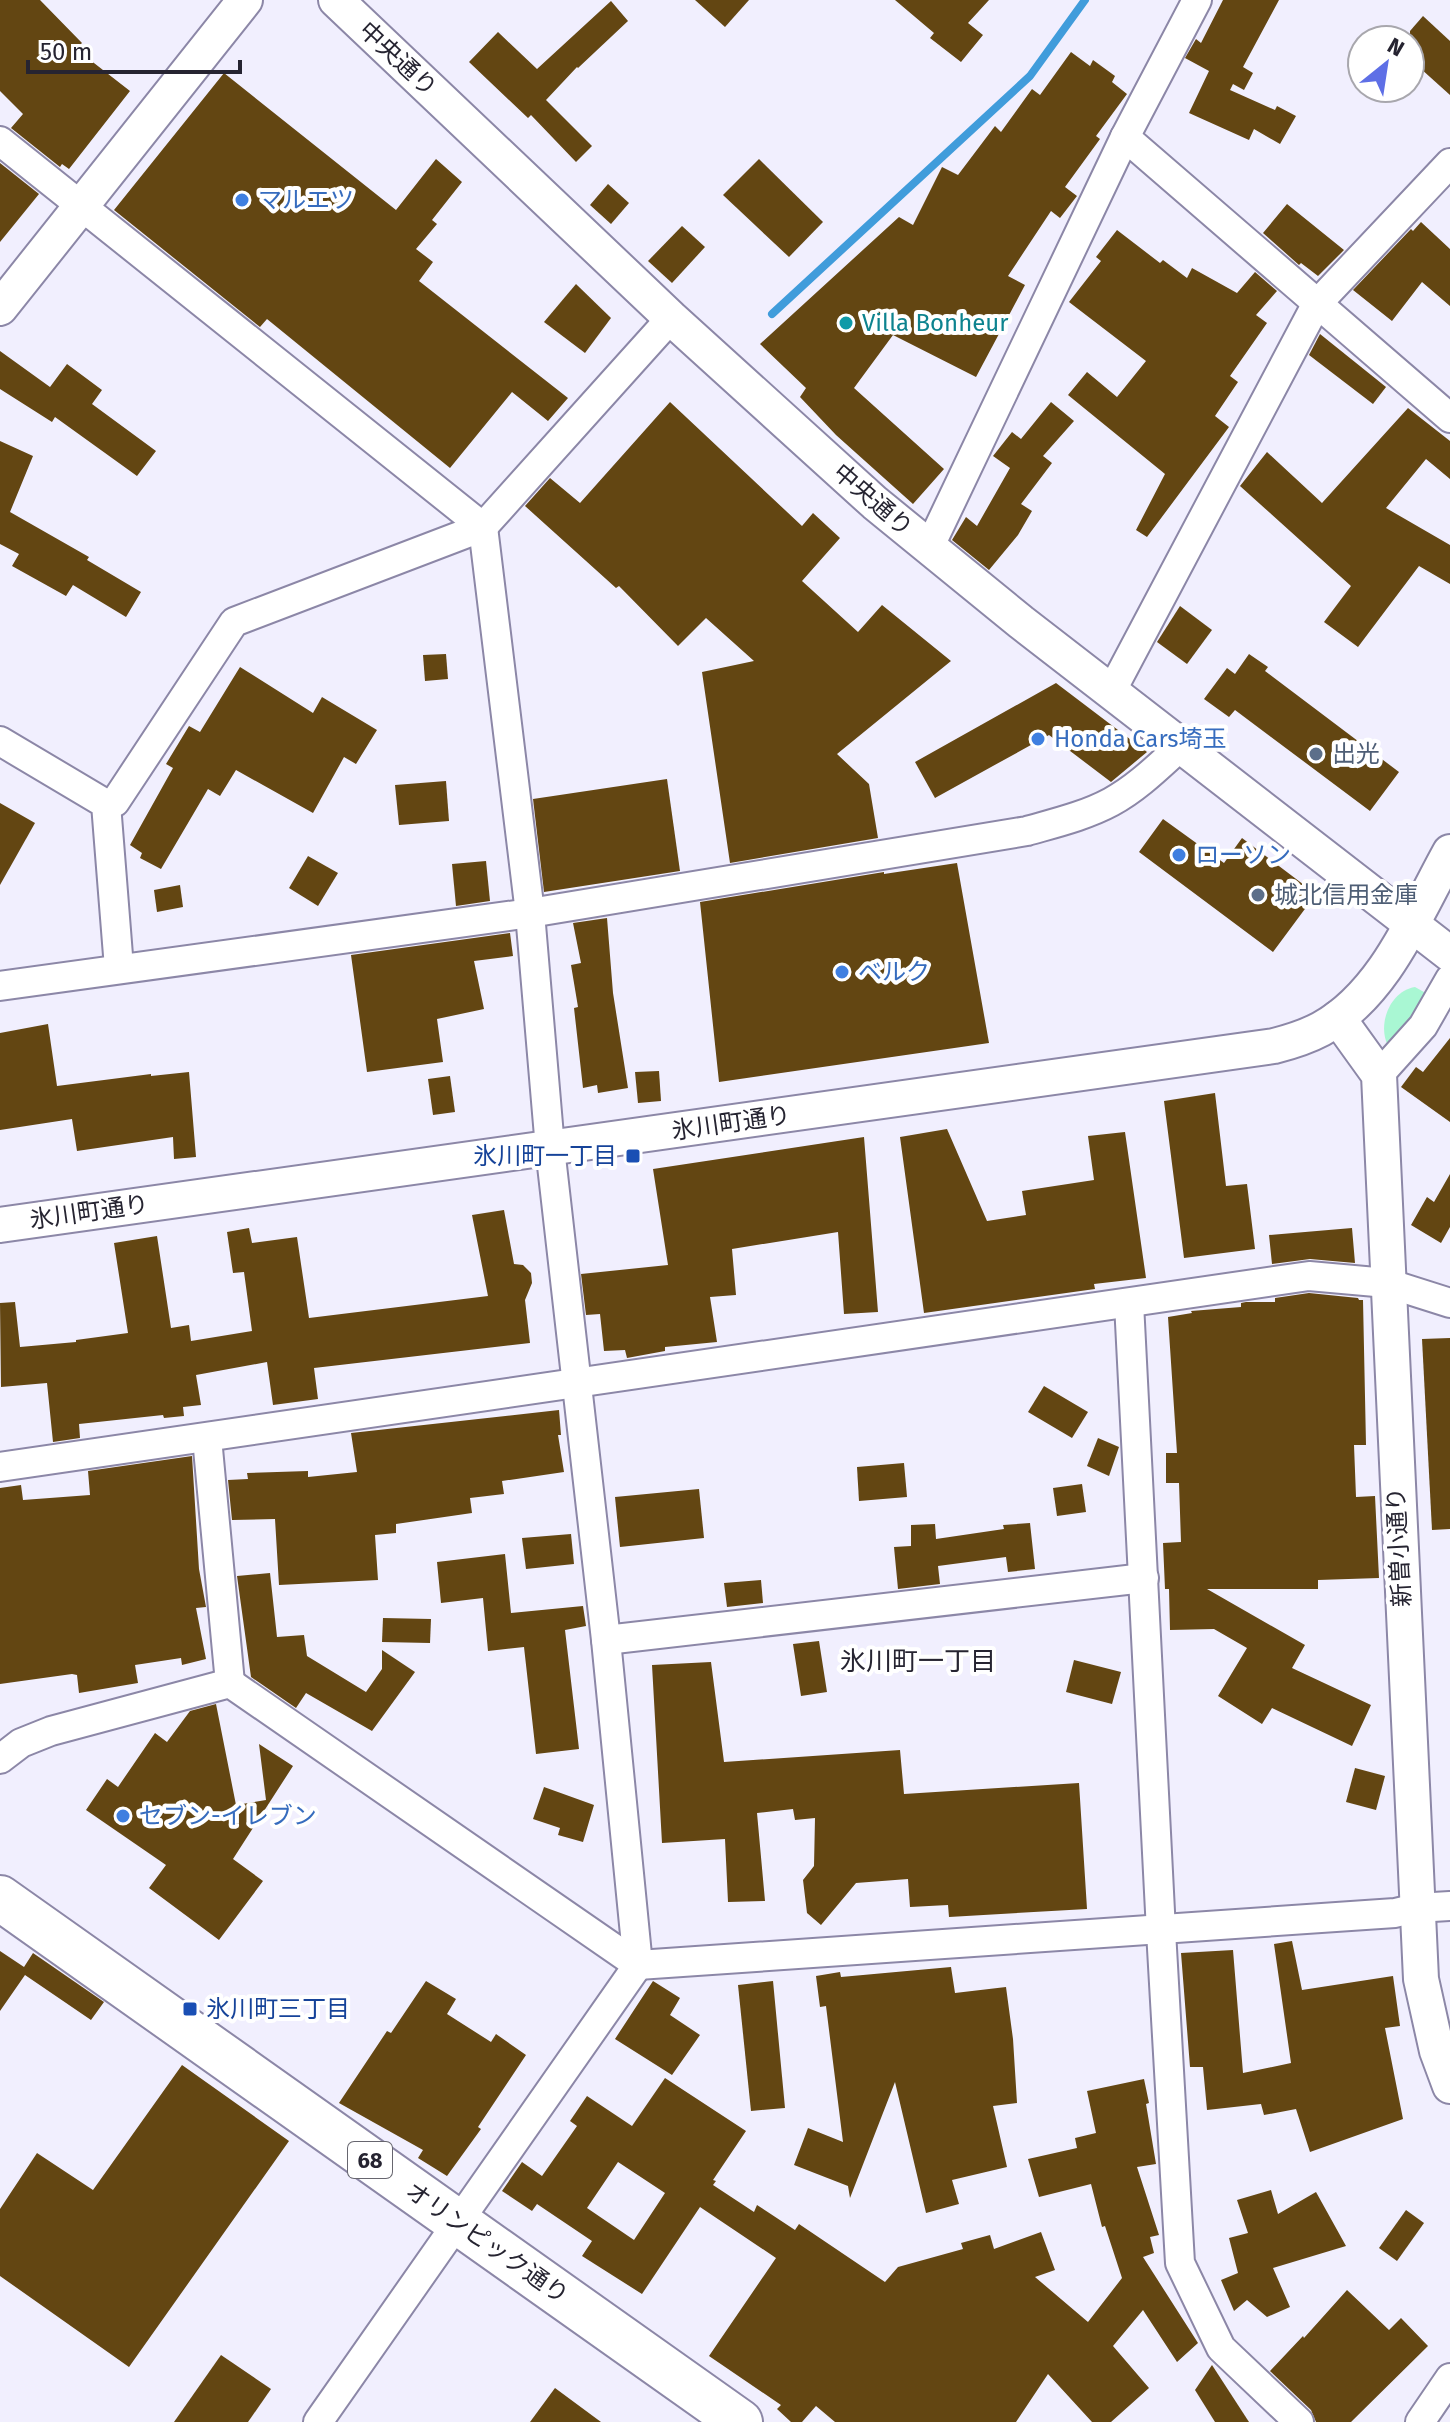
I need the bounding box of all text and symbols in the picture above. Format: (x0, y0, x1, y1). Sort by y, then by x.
street label: 中央通り (353, 16, 443, 102)
scale bar (28, 24, 240, 74)
north arrow (1346, 24, 1426, 104)
text: N (1383, 32, 1409, 62)
text: 50 m (40, 38, 92, 66)
place label: マルエツ (258, 186, 354, 214)
marker: マルエツ (233, 191, 251, 209)
place label: Villa Bonheur (862, 309, 1009, 337)
marker: Villa Bonheur (837, 314, 855, 332)
street label: 中央通り (828, 458, 918, 542)
place label: Honda Cars埼玉 (1054, 725, 1227, 753)
marker: Honda Cars埼玉 (1029, 730, 1047, 748)
place label: 出光 (1332, 740, 1380, 768)
marker: 出光 (1307, 745, 1325, 763)
place label: ローソン (1195, 841, 1291, 869)
marker: ローソン (1170, 846, 1188, 864)
place label: 城北信用金庫 (1274, 881, 1418, 909)
marker: 城北信用金庫 (1249, 886, 1267, 904)
place label: ベルク (858, 958, 930, 986)
marker: ベルク (833, 963, 851, 981)
street label: 氷川町通り (670, 1101, 792, 1145)
place label: 氷川町一丁目 (473, 1142, 617, 1170)
marker: 氷川町一丁目 (624, 1147, 642, 1165)
street label: 氷川町通り (28, 1190, 150, 1234)
street label: 新曽小通り (1382, 1486, 1416, 1608)
district label: 氷川町一丁目 (840, 1646, 996, 1677)
place label: セブン-イレブン (139, 1802, 317, 1830)
marker: セブン-イレブン (114, 1807, 132, 1825)
place label: 氷川町三丁目 (206, 1995, 350, 2023)
marker: 氷川町三丁目 (181, 2000, 199, 2018)
road number: 68 (348, 2142, 392, 2178)
street label: オリンピック通り (400, 2176, 574, 2310)

